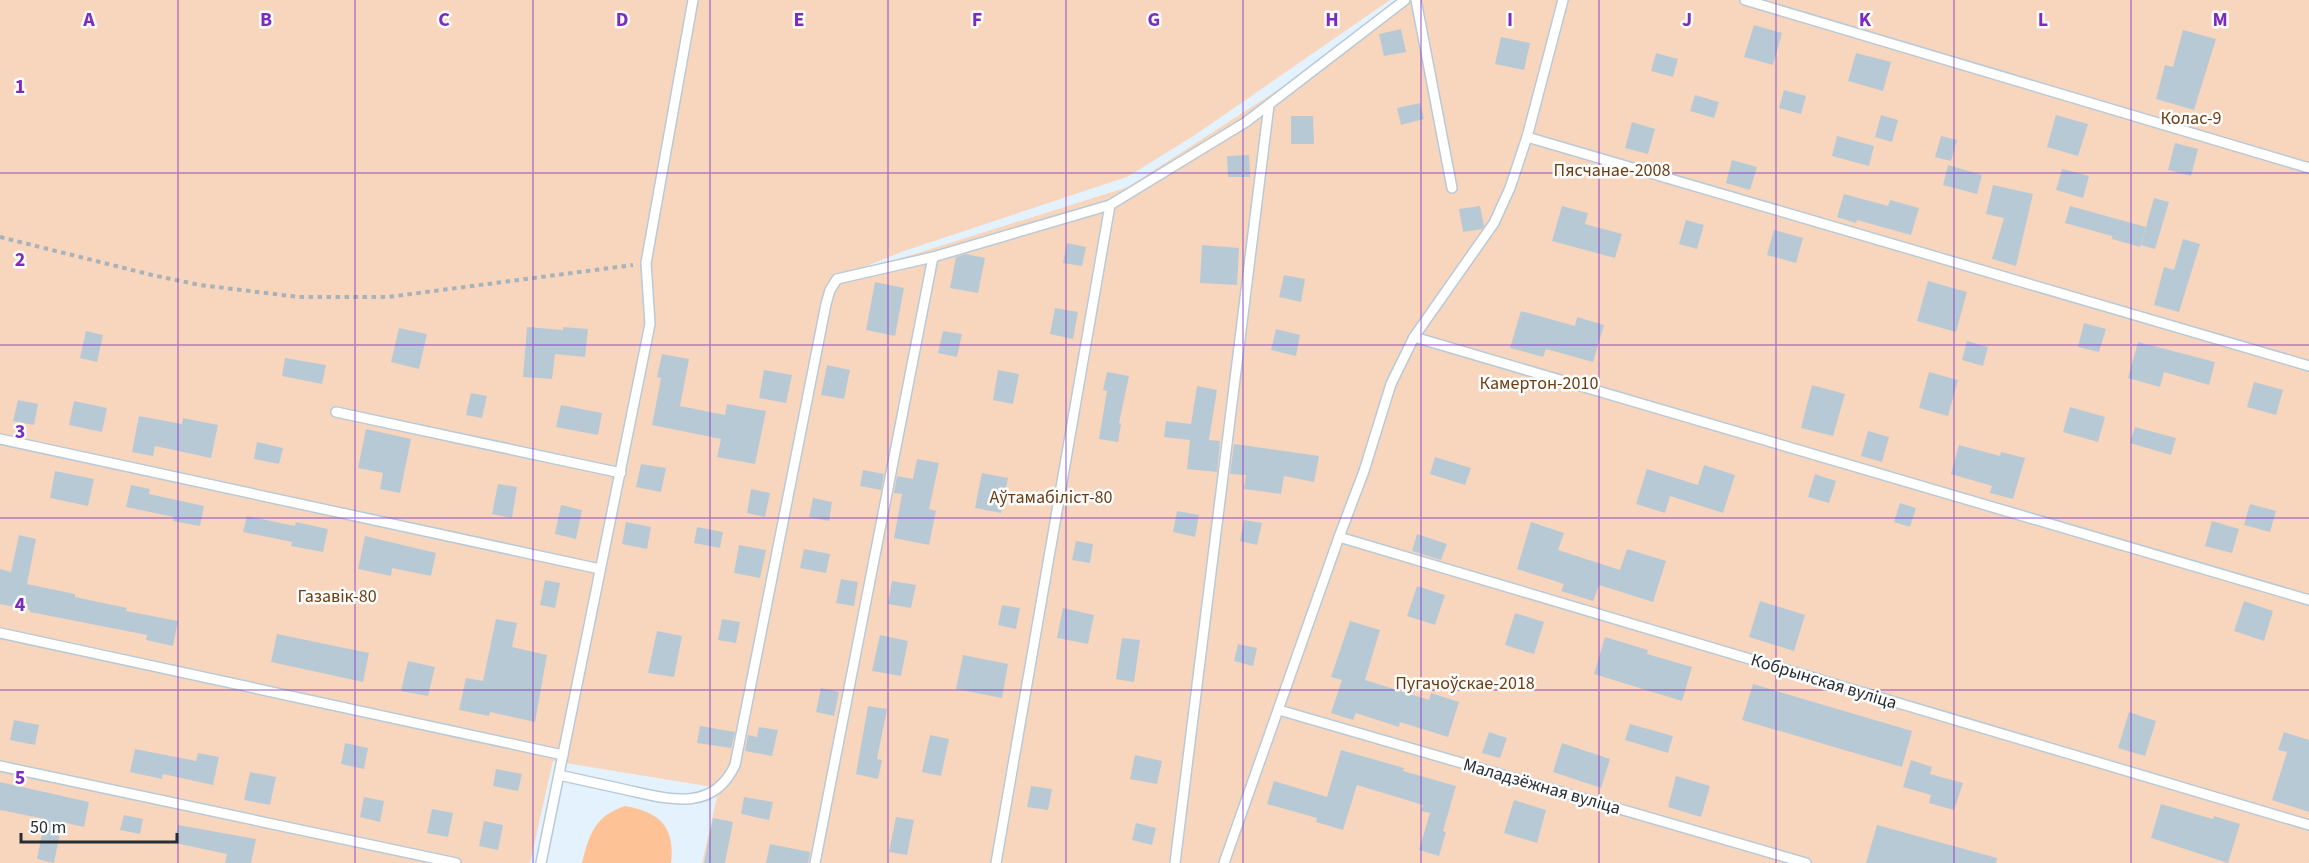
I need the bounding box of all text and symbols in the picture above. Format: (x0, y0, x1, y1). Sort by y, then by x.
text: A (82, 6, 95, 34)
text: B (260, 6, 272, 34)
text: C (438, 6, 450, 34)
text: D (616, 6, 628, 34)
text: E (794, 6, 804, 34)
text: F (972, 6, 982, 34)
text: G (1148, 6, 1160, 34)
text: H (1325, 6, 1339, 34)
text: I (1507, 6, 1513, 34)
text: J (1682, 6, 1692, 34)
text: K (1859, 6, 1872, 34)
text: L (2038, 6, 2048, 34)
text: M (2212, 6, 2228, 34)
text: 1 (15, 73, 25, 101)
park label: Колас-9 (2160, 106, 2222, 131)
park label: Пясчанае-2008 (1554, 158, 1670, 183)
text: 2 (15, 246, 25, 274)
park label: Камертон-2010 (1480, 371, 1598, 396)
text: 3 (15, 418, 25, 446)
park label: Аўтамабіліст-80 (989, 485, 1113, 510)
park label: Газавік-80 (297, 584, 377, 609)
text: 4 (15, 591, 26, 619)
street label: Кобрынская вуліца (1748, 647, 1900, 716)
park label: Пугачоўскае-2018 (1395, 671, 1535, 696)
street label: Маладзёжная вуліца (1460, 752, 1623, 821)
text: 5 (15, 764, 25, 792)
scale bar (21, 806, 177, 844)
text: 50 m (30, 815, 66, 840)

